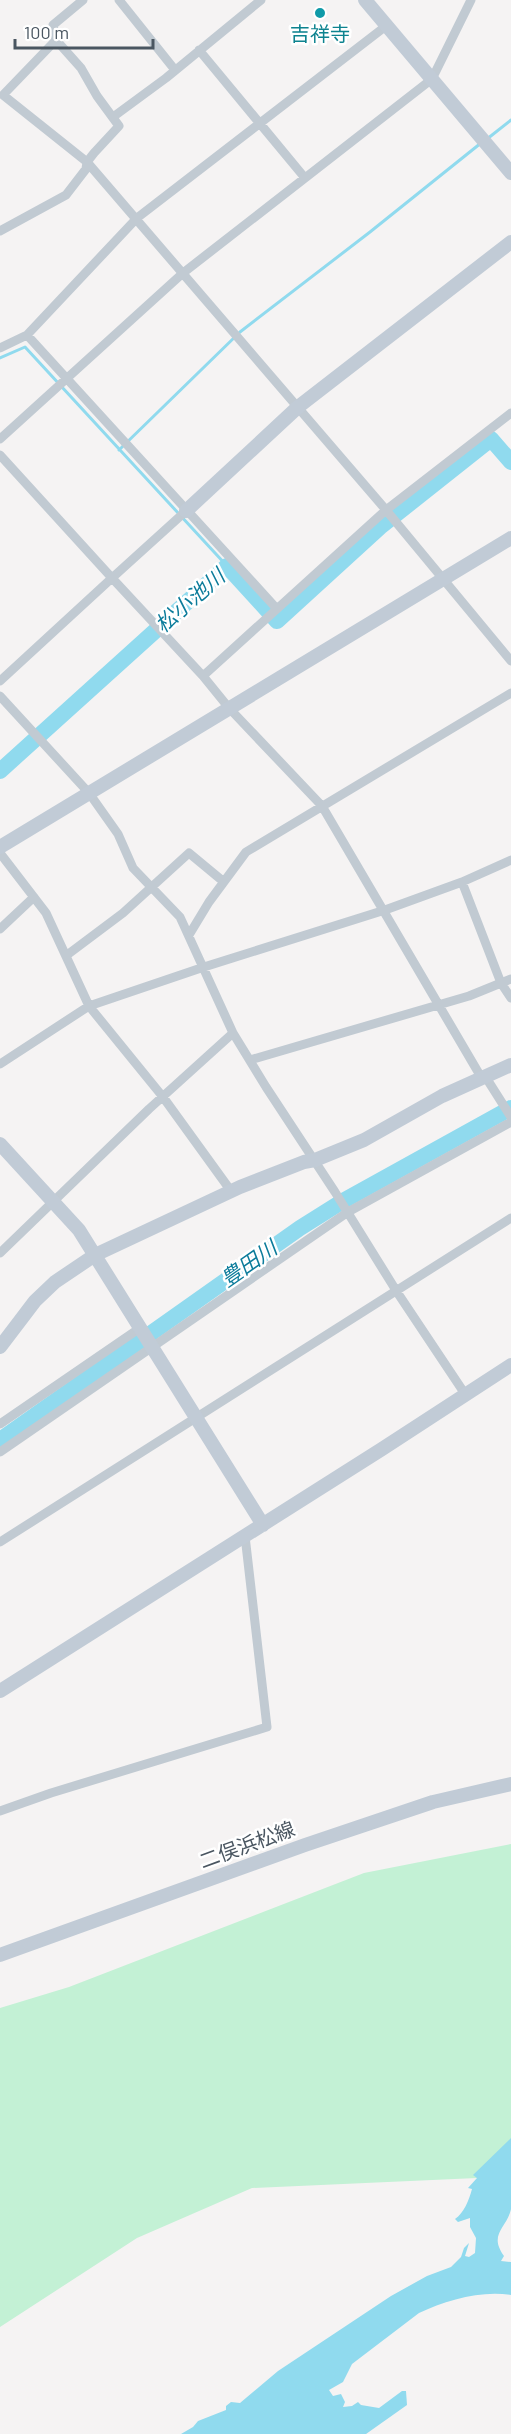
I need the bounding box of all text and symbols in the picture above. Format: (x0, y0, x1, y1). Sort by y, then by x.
marker: 吉祥寺 (313, 6, 327, 20)
scale bar (15, 12, 153, 50)
text: 100 m (24, 21, 69, 43)
place label: 吉祥寺 (290, 21, 350, 45)
water label: 松小池川 (149, 562, 230, 637)
water label: 豊田川 (215, 1233, 283, 1291)
street label: 二俣浜松線 (196, 1816, 298, 1872)

